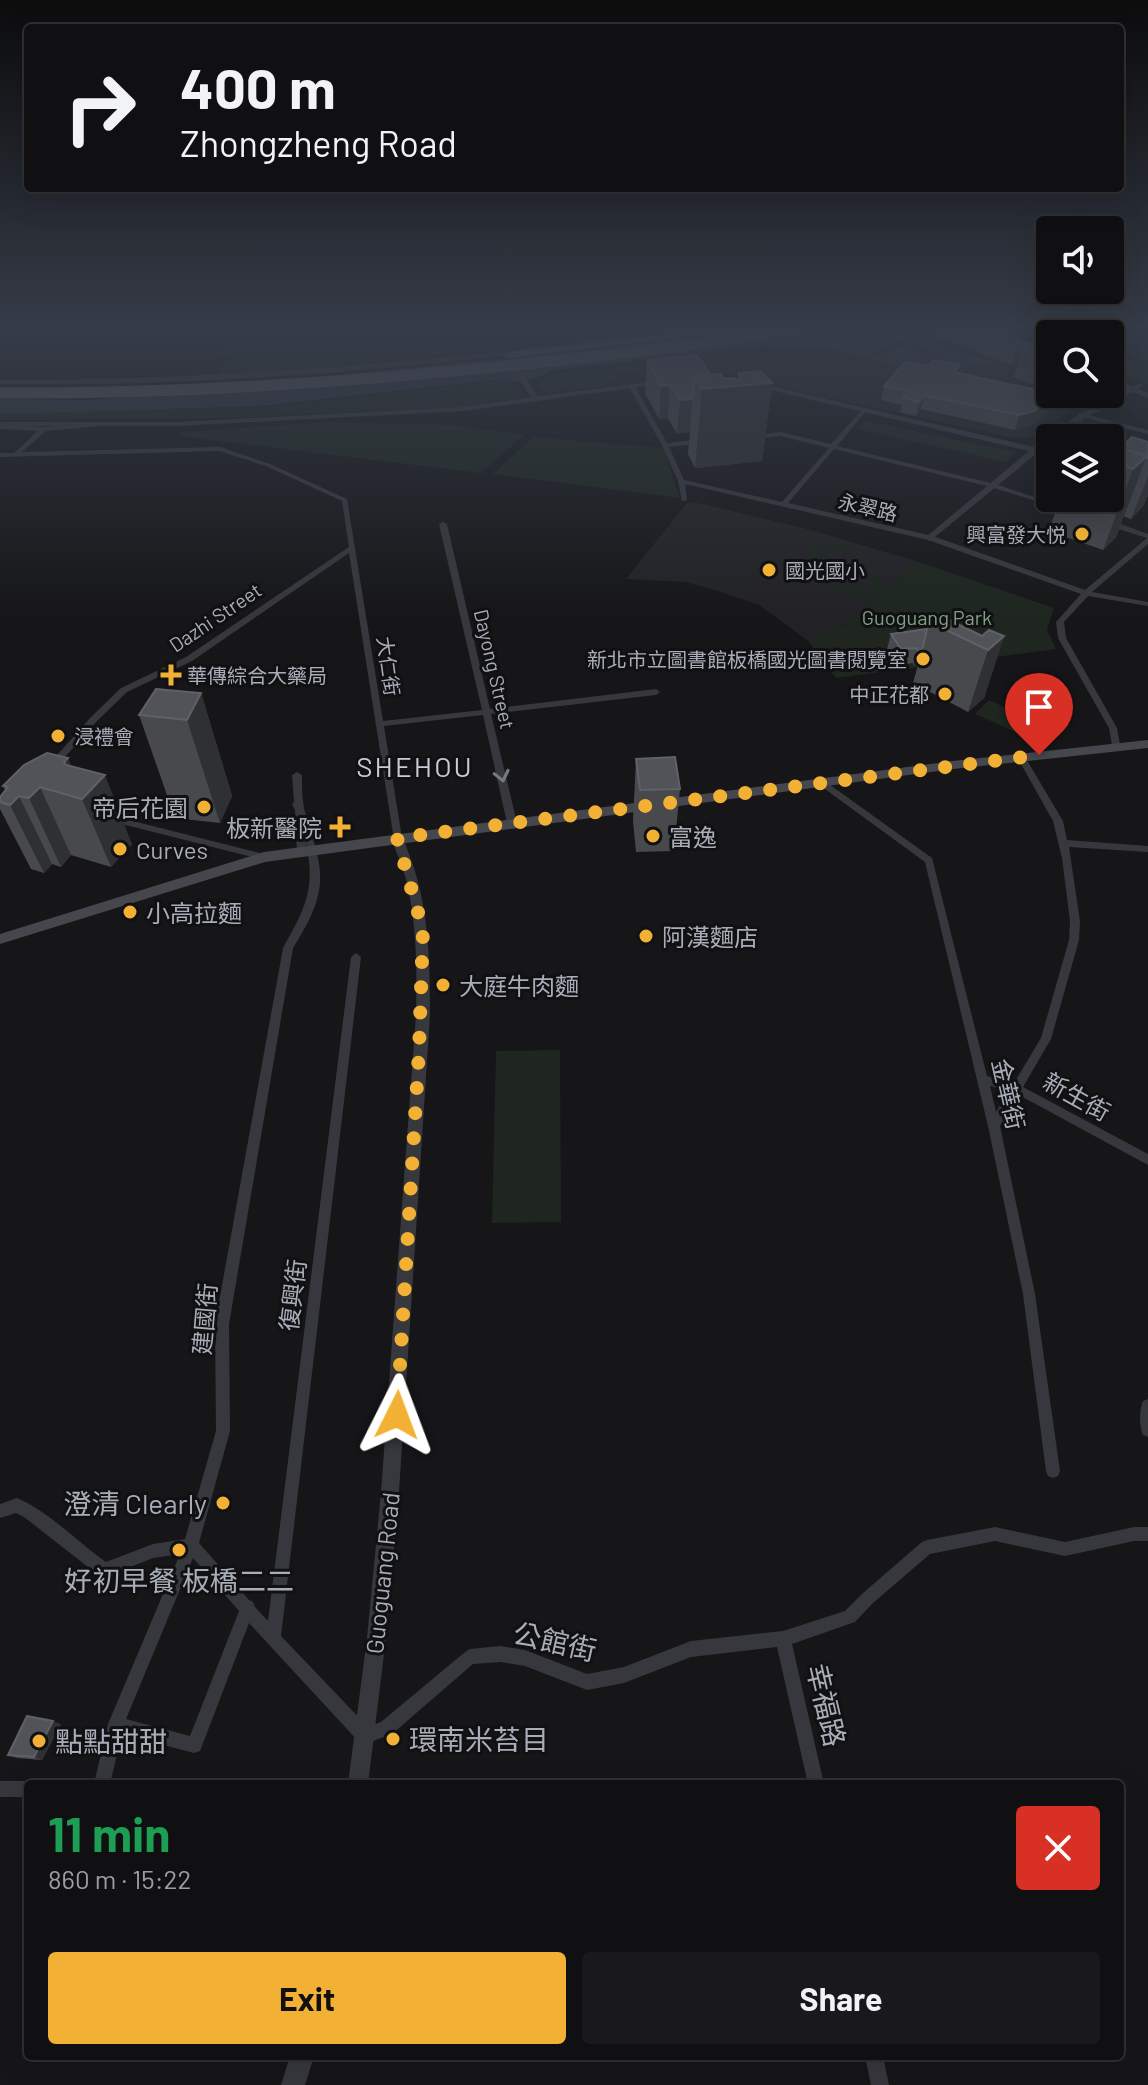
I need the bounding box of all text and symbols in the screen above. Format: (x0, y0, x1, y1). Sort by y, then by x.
text: 400 m (180, 53, 336, 120)
icon: right (48, 56, 152, 160)
text: Zhongzheng Road (180, 121, 457, 164)
map controls (1036, 216, 1124, 512)
button: sound (1036, 216, 1124, 304)
button: search (1036, 320, 1124, 408)
button: layers (1036, 424, 1124, 512)
street label: 永翠路 (836, 489, 900, 525)
place label: 興富發大悦 (966, 522, 1066, 546)
marker: 興富發大悦 (1073, 525, 1091, 543)
place label: 國光國小 (785, 558, 865, 582)
marker: 國光國小 (760, 561, 778, 579)
street label: Dazhi Street (164, 577, 266, 657)
park label: Guoguang Park (862, 605, 992, 629)
street label: Dayong Street (470, 607, 520, 731)
street label: 大仁街 (373, 635, 405, 697)
place label: 新北市立圖書館板橋國光圖書閱覽室 (587, 647, 907, 671)
marker: 新北市立圖書館板橋國光圖書閱覽室 (914, 650, 932, 668)
place label: 華傳綜合大藥局 (187, 663, 327, 687)
marker: 華傳綜合大藥局 (162, 666, 180, 684)
pin (1005, 673, 1073, 755)
place label: 中正花都 (849, 682, 929, 706)
marker: 中正花都 (936, 685, 954, 703)
icon: arrive (1017, 685, 1061, 729)
place label: 浸禮會 (74, 724, 134, 748)
marker: 浸禮會 (49, 727, 67, 745)
district label: SHEHOU (356, 749, 474, 783)
one-way arrow (492, 769, 509, 783)
place label: 帝后花園 (92, 793, 188, 822)
marker: 帝后花園 (195, 798, 213, 816)
place label: 板新醫院 (226, 813, 322, 842)
marker: 板新醫院 (329, 816, 351, 838)
place label: 富逸 (669, 822, 717, 851)
marker: 富逸 (644, 827, 662, 845)
place label: Curves (136, 835, 208, 864)
marker: Curves (111, 840, 129, 858)
place label: 小高拉麵 (146, 898, 242, 927)
marker: 小高拉麵 (121, 903, 139, 921)
place label: 阿漢麵店 (662, 922, 758, 951)
marker: 阿漢麵店 (637, 927, 655, 945)
place label: 大庭牛肉麵 (459, 971, 579, 1000)
marker: 大庭牛肉麵 (434, 976, 452, 994)
street label: 金華街 (987, 1056, 1031, 1132)
street label: 新生街 (1038, 1066, 1116, 1126)
street label: 復興街 (273, 1258, 311, 1332)
street label: 建國街 (186, 1282, 222, 1356)
position arrow (355, 1373, 439, 1457)
place label: 澄清 Clearly (63, 1486, 207, 1520)
street label: Guoguang Road (359, 1491, 405, 1655)
marker: 澄清 Clearly (214, 1494, 232, 1512)
marker: 好初早餐 板橋二二 (170, 1541, 188, 1559)
place label: 好初早餐 板橋二二 (64, 1563, 294, 1597)
street label: 公館街 (510, 1615, 600, 1667)
street label: 幸福路 (801, 1660, 853, 1750)
place label: 環南米苔目 (409, 1722, 549, 1756)
place label: 點點甜甜 (55, 1724, 167, 1758)
marker: 環南米苔目 (384, 1730, 402, 1748)
marker: 點點甜甜 (30, 1732, 48, 1750)
text: 11 min (48, 1804, 171, 1862)
button: close (1016, 1806, 1100, 1890)
text: 860 m · 15:22 (48, 1863, 191, 1894)
button: Exit (48, 1952, 566, 2044)
button: Share (582, 1952, 1100, 2044)

